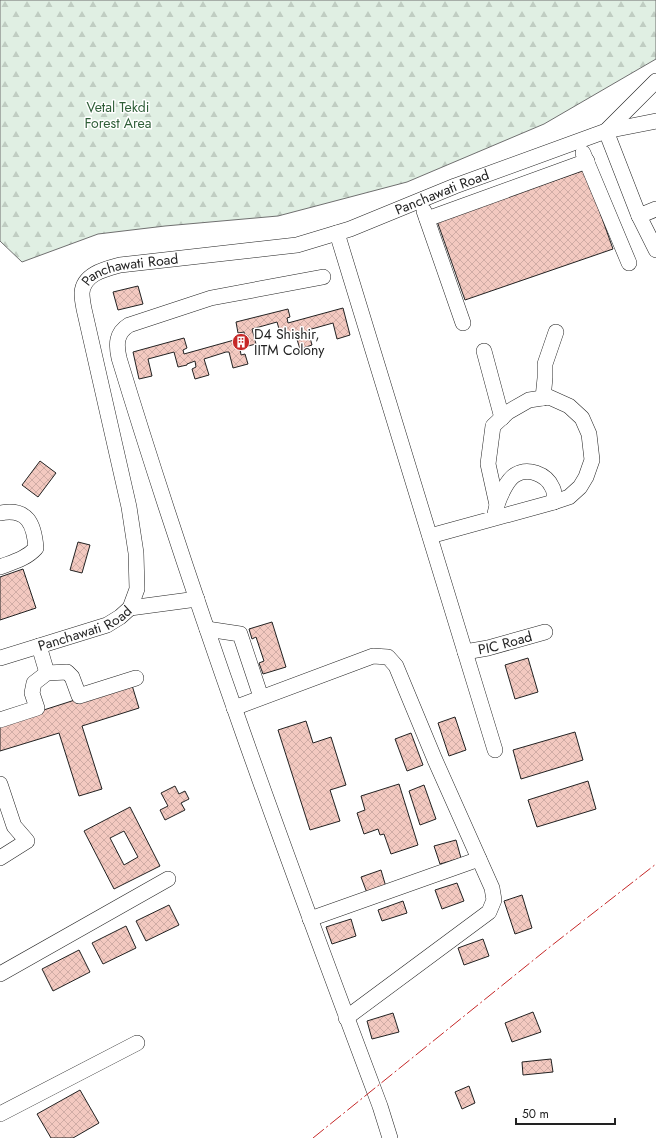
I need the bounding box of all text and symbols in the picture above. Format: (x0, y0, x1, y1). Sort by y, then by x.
park label: Vetal Tekdi Forest Area (84, 97, 152, 133)
street label: Panchawati Road (392, 164, 492, 220)
street label: Panchawati Road (76, 249, 179, 290)
place label: D4 Shishir, IITM Colony (254, 324, 325, 360)
building icon: D4 Shishir, IITM Colony (231, 332, 251, 352)
street label: Panchawati Road (35, 601, 136, 656)
street label: PIC Road (477, 626, 534, 660)
scale bar (516, 1100, 615, 1126)
text: 50 m (522, 1105, 549, 1123)

